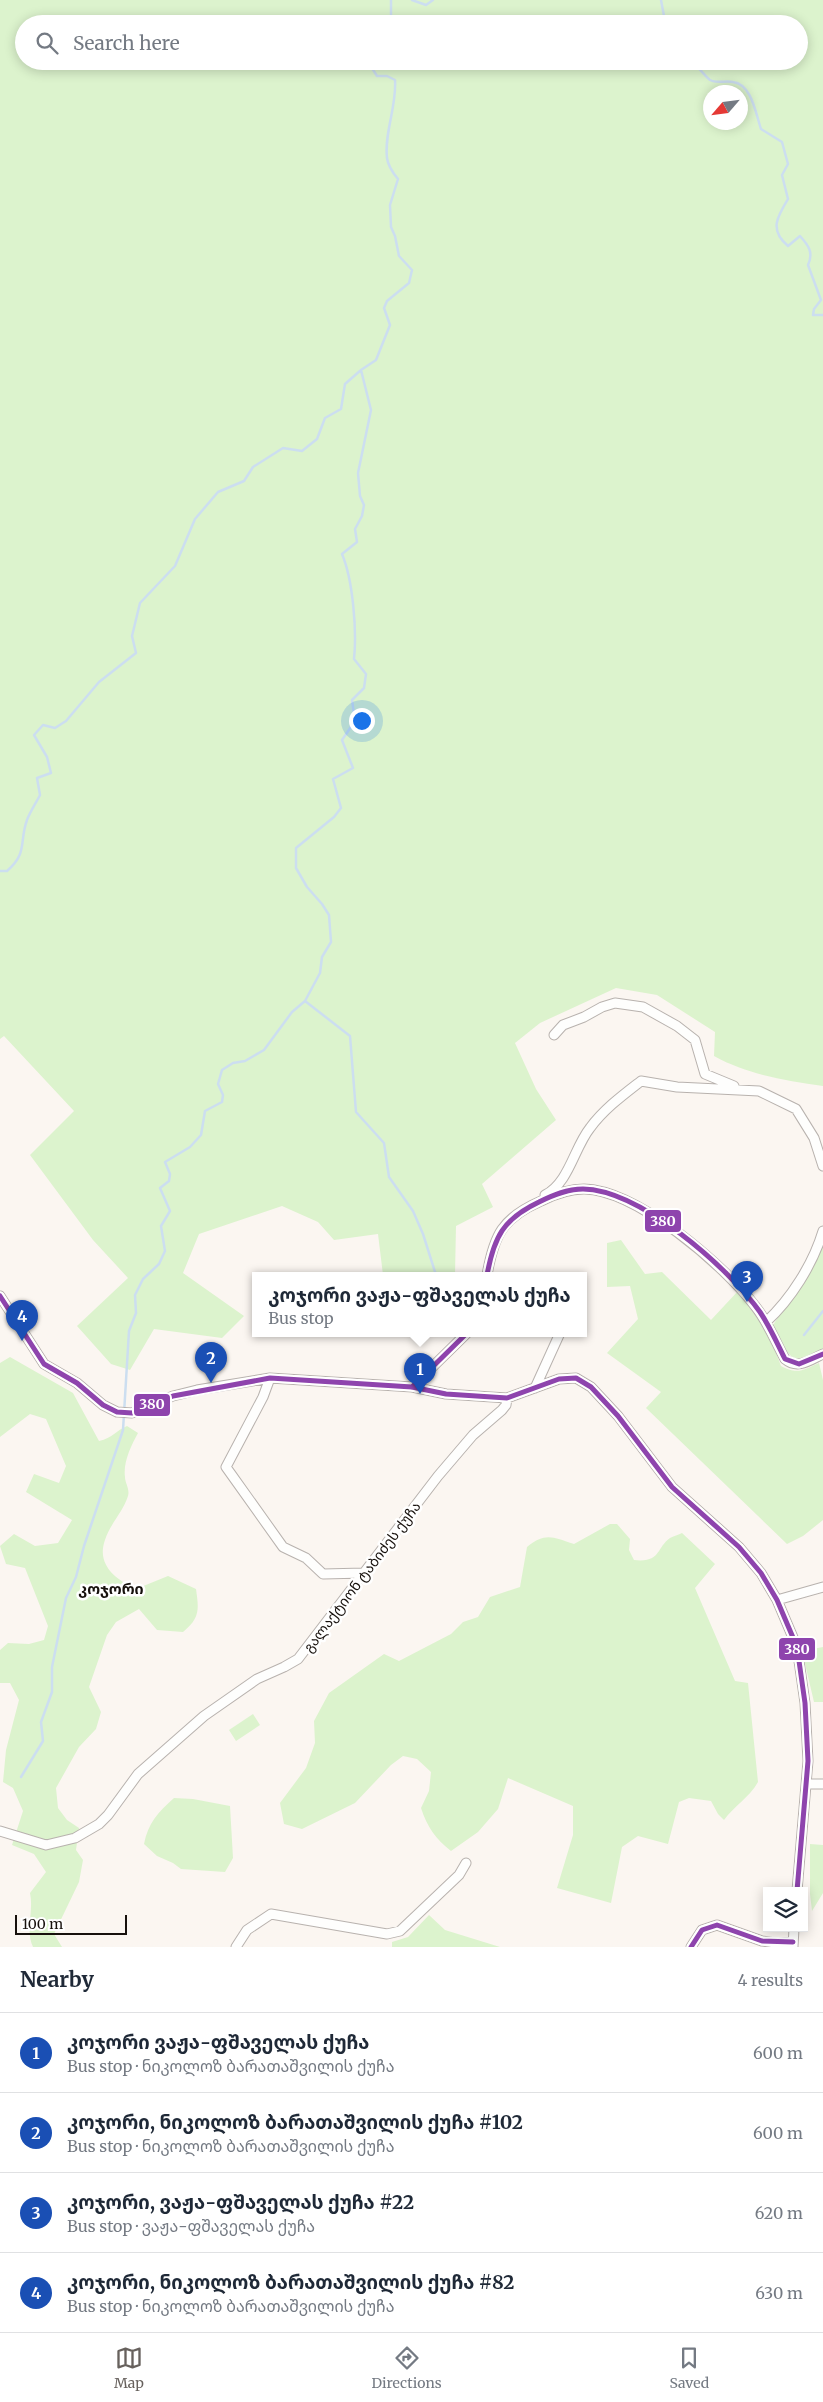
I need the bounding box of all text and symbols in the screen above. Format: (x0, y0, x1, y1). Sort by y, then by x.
search box (15, 15, 808, 70)
icon: search (33, 29, 61, 57)
text: Search here (73, 31, 180, 55)
north arrow (703, 85, 748, 130)
your location (349, 708, 375, 734)
line badge: 380 (644, 1209, 682, 1233)
text: 380 (650, 1212, 676, 1230)
pin: 3 (731, 1261, 763, 1302)
popup (252, 1272, 587, 1337)
text: კოჯორი ვაჟა-ფშაველას ქუჩა (268, 1283, 571, 1307)
pin: 4 (6, 1300, 38, 1341)
text: Bus stop (268, 1308, 334, 1328)
pin: 2 (195, 1342, 227, 1383)
pin: 1 (404, 1353, 436, 1394)
line badge: 380 (133, 1393, 171, 1417)
text: 380 (139, 1395, 165, 1413)
street label: გალაქტიონ ტაბიძეს ქუჩა (299, 1498, 425, 1656)
district label: კოჯორი (78, 1579, 144, 1598)
line badge: 380 (778, 1637, 816, 1661)
text: 380 (784, 1640, 810, 1658)
map controls (763, 1887, 808, 1932)
button: layers (763, 1887, 808, 1932)
scale bar (15, 1912, 128, 1935)
text: 100 m (22, 1915, 63, 1933)
text: Nearby (20, 1966, 94, 1993)
text: 4 results (737, 1970, 803, 1990)
text: კოჯორი ვაჟა-ფშაველას ქუჩა (67, 2030, 369, 2054)
text: 1 (32, 2043, 40, 2063)
text: 600 m (753, 2043, 803, 2063)
text: Bus stop · ნიკოლოზ ბარათაშვილის ქუჩა (67, 2056, 394, 2076)
text: კოჯორი, ნიკოლოზ ბარათაშვილის ქუჩა #102 (67, 2110, 523, 2134)
text: 2 (31, 2123, 41, 2143)
text: 600 m (753, 2123, 803, 2143)
text: Bus stop · ნიკოლოზ ბარათაშვილის ქუჩა (67, 2136, 394, 2156)
text: კოჯორი, ვაჟა-ფშაველას ქუჩა #22 (67, 2190, 414, 2214)
text: 3 (31, 2203, 41, 2223)
text: 620 m (755, 2203, 803, 2223)
text: Bus stop · ვაჟა-ფშაველას ქუჩა (67, 2216, 315, 2236)
text: კოჯორი, ნიკოლოზ ბარათაშვილის ქუჩა #82 (67, 2270, 515, 2294)
text: 4 (31, 2283, 41, 2303)
text: 630 m (755, 2283, 803, 2303)
text: Bus stop · ნიკოლოზ ბარათაშვილის ქუჩა (67, 2296, 394, 2316)
tab: Map (114, 2344, 144, 2392)
tab: Directions (372, 2344, 442, 2392)
tab: Saved (669, 2344, 709, 2392)

